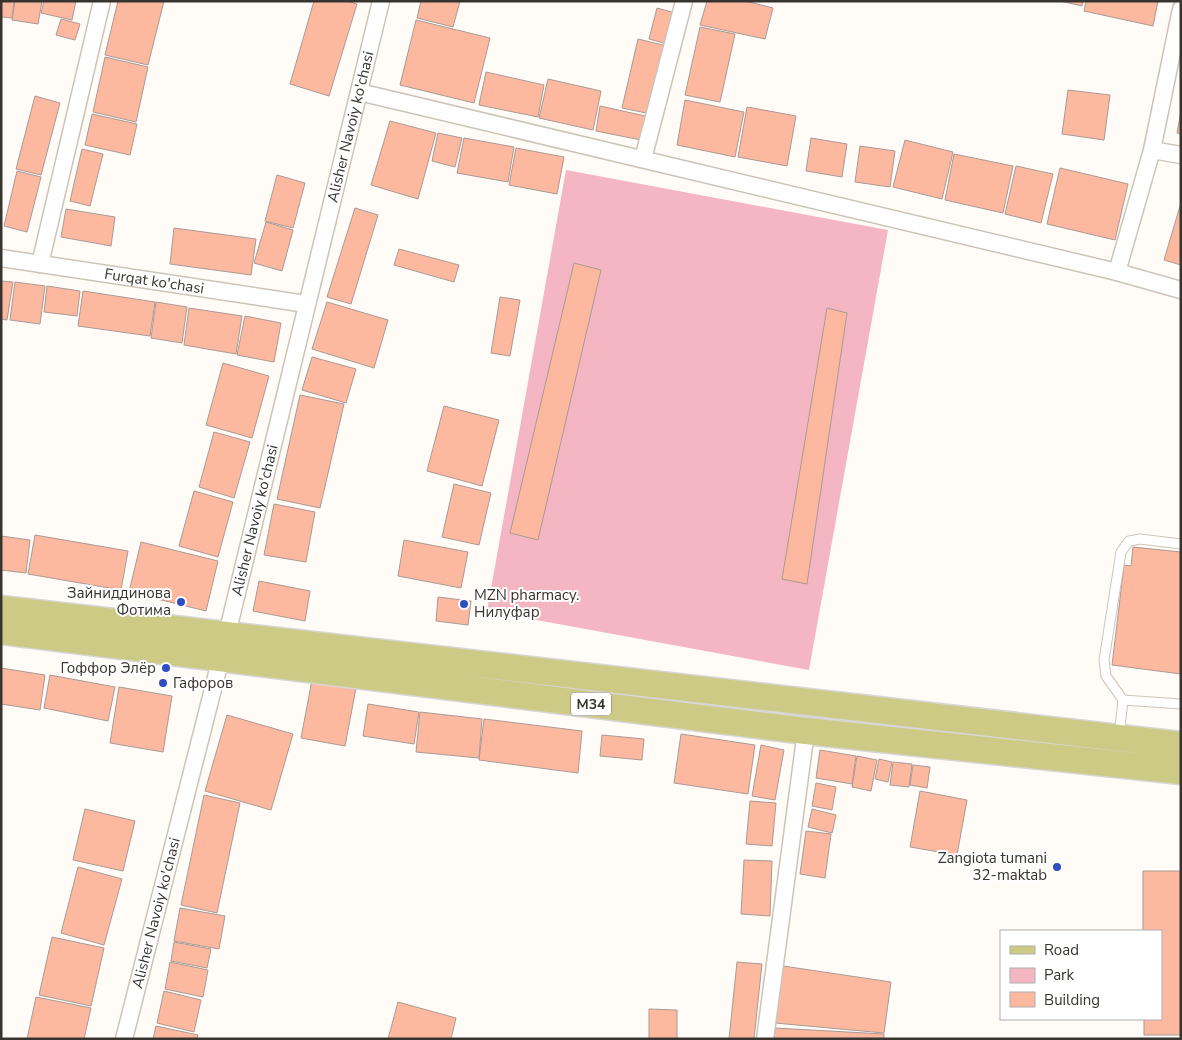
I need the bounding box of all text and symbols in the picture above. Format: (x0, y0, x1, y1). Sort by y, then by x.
street label: Alisher Navoiy ko'chasi (322, 49, 378, 204)
street label: Furqat ko'chasi (103, 264, 206, 299)
street label: Alisher Navoiy ko'chasi (227, 443, 283, 598)
place label: Зайниддинова Фотима (67, 583, 171, 620)
place label: MZN pharmacy. Нилуфар (474, 585, 579, 622)
marker: Зайниддинова Фотима (175, 596, 187, 608)
marker: MZN pharmacy. Нилуфар (458, 598, 470, 610)
place label: Гоффор Элёр (61, 658, 156, 678)
marker: Гоффор Элёр (160, 662, 172, 674)
place label: Гафоров (173, 673, 233, 693)
marker: Гафоров (157, 677, 169, 689)
road number: M34 (571, 692, 611, 716)
street label: Alisher Navoiy ko'chasi (127, 835, 185, 991)
place label: Zangiota tumani 32-maktab (938, 848, 1047, 885)
marker: Zangiota tumani 32-maktab (1051, 861, 1063, 873)
legend (1000, 930, 1162, 1020)
text: Road (1044, 940, 1079, 960)
text: Park (1044, 965, 1074, 985)
text: Building (1044, 990, 1100, 1010)

